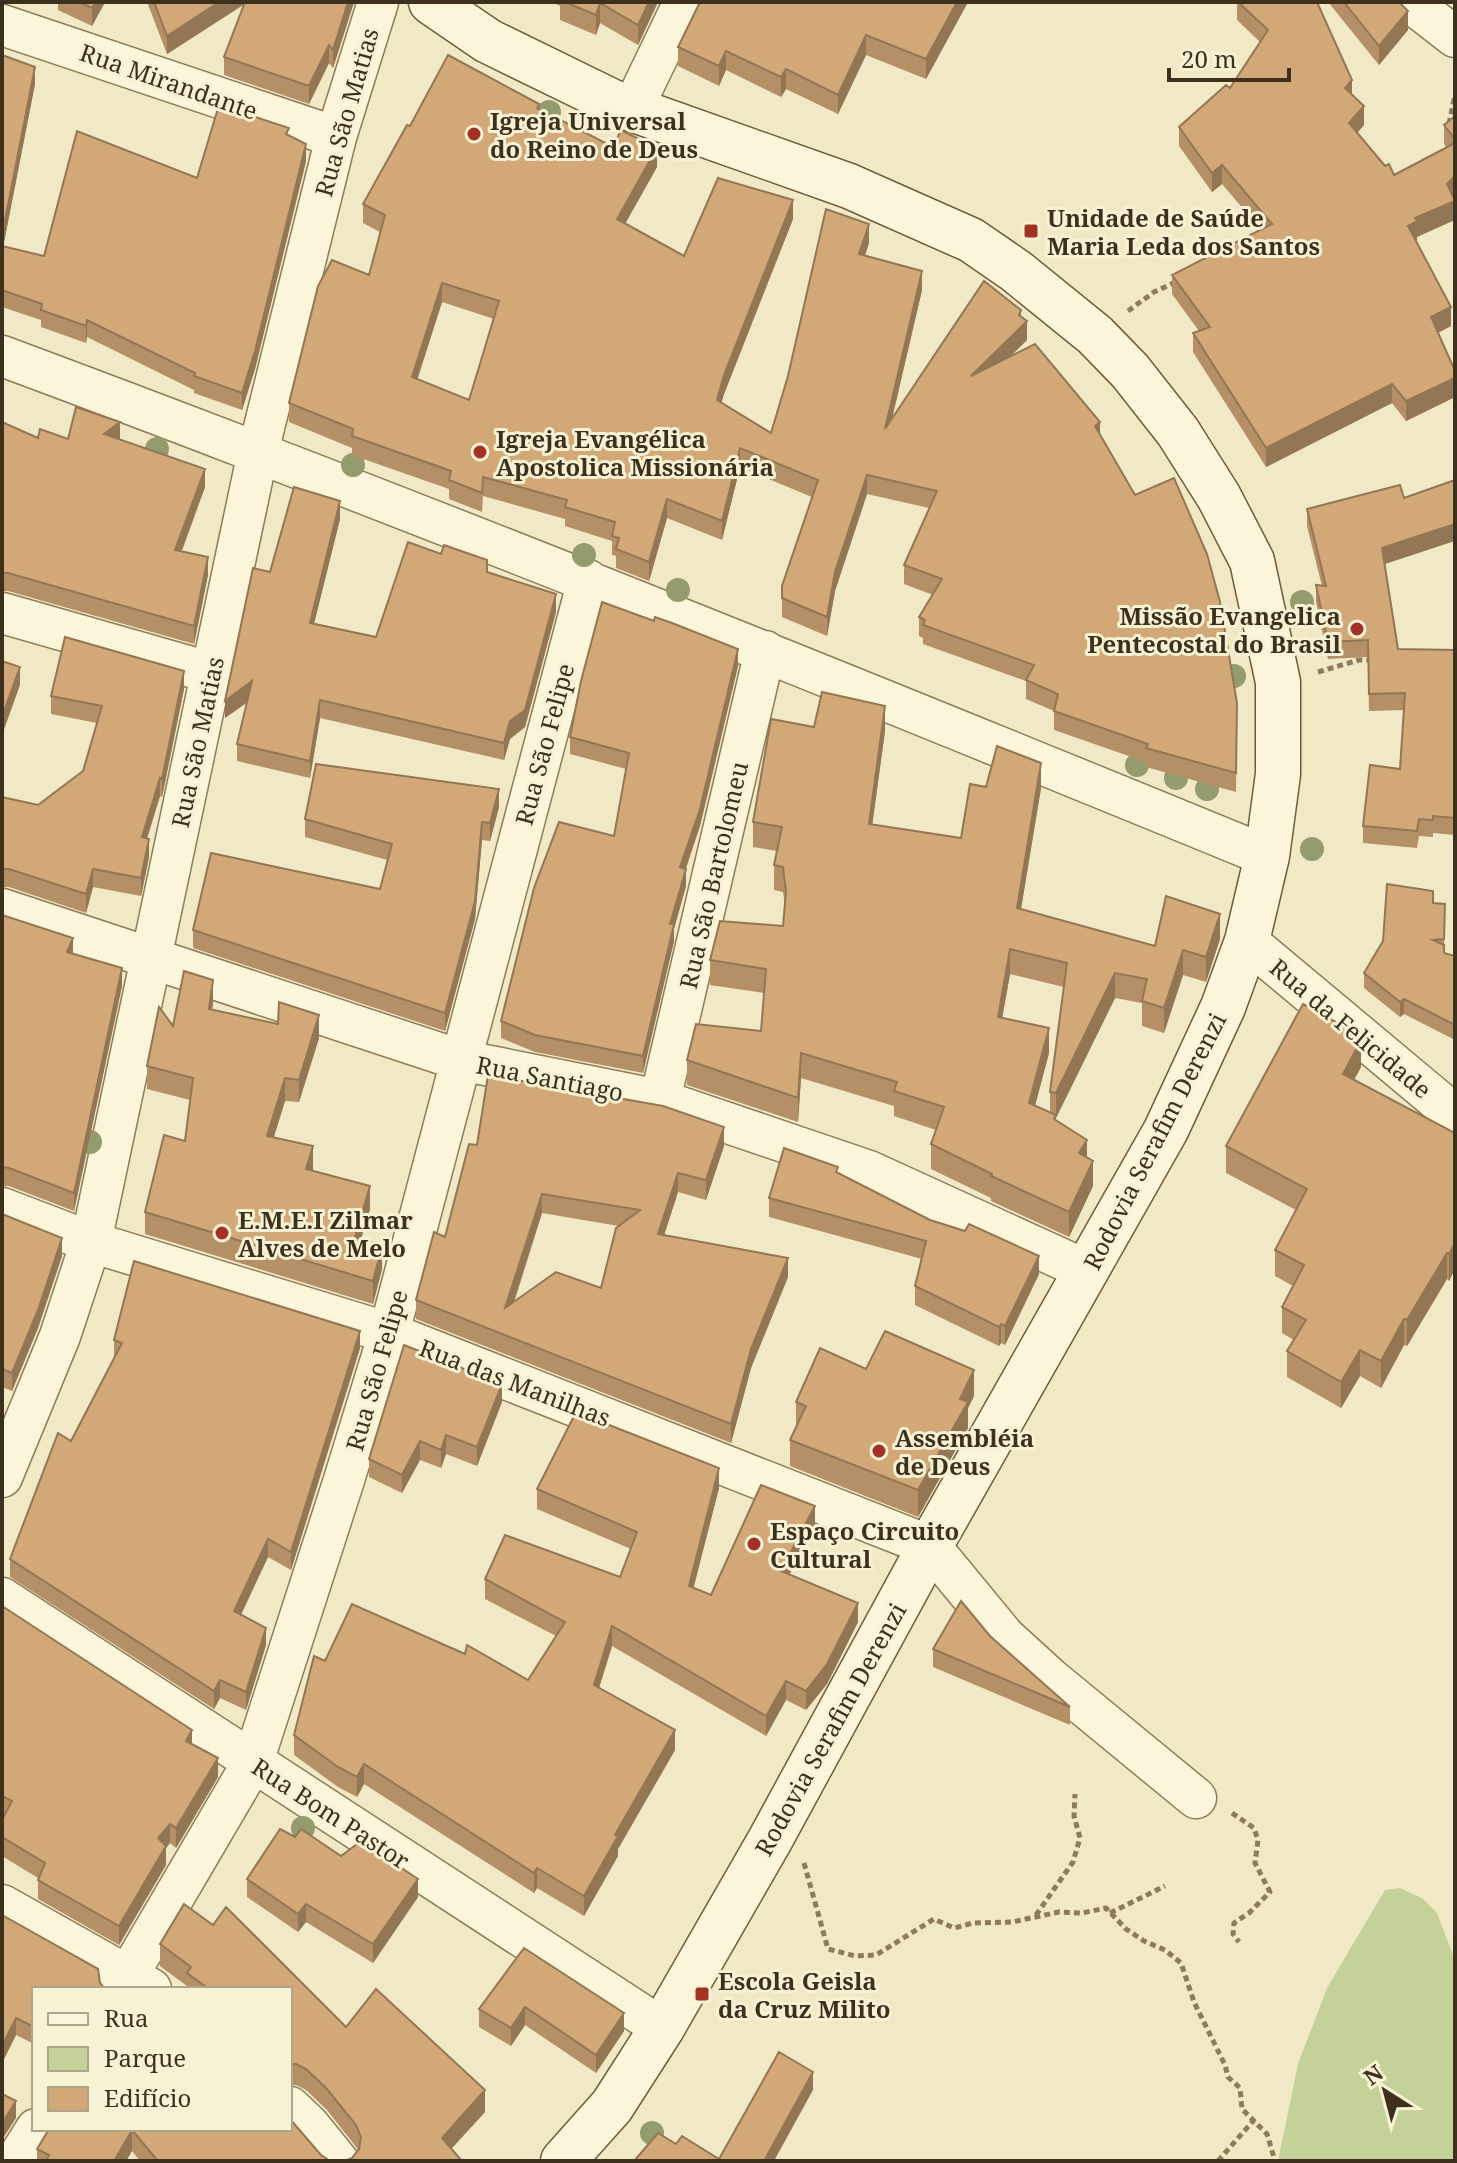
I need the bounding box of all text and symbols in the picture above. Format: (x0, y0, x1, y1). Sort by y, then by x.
street label: Rua São Matias (306, 24, 386, 200)
scale bar (1169, 32, 1289, 82)
street label: Rua Mirandante (76, 35, 262, 127)
text: 20 m (1181, 42, 1237, 75)
place label: Igreja Universal do Reino de Deus (490, 104, 698, 165)
marker: Igreja Universal do Reino de Deus (465, 125, 483, 143)
place label: Unidade de Saúde Maria Leda dos Santos (1047, 201, 1320, 262)
marker: Unidade de Saúde Maria Leda dos Santos (1022, 222, 1040, 240)
place label: Igreja Evangélica Apostolica Missionária (496, 422, 774, 483)
marker: Igreja Evangélica Apostolica Missionária (471, 443, 489, 461)
place label: Missão Evangelica Pentecostal do Brasil (1087, 599, 1342, 660)
marker: Missão Evangelica Pentecostal do Brasil (1348, 620, 1366, 638)
street label: Rua São Matias (163, 654, 231, 830)
street label: Rua São Felipe (507, 659, 581, 829)
street label: Rua São Bartolomeu (671, 758, 755, 992)
street label: Rua da Felicidade (1263, 951, 1439, 1105)
street label: Rodovia Serafim Derenzi (1075, 1007, 1233, 1275)
street label: Rua Santiago (474, 1048, 626, 1108)
place label: E.M.E.I Zilmar Alves de Melo (238, 1203, 413, 1264)
marker: E.M.E.I Zilmar Alves de Melo (213, 1224, 231, 1242)
street label: Rua São Felipe (337, 1286, 415, 1454)
street label: Rua das Manilhas (415, 1330, 615, 1434)
place label: Assembléia de Deus (895, 1421, 1034, 1482)
marker: Assembléia de Deus (870, 1442, 888, 1460)
place label: Espaço Circuito Cultural (770, 1514, 959, 1575)
marker: Espaço Circuito Cultural (745, 1535, 763, 1553)
street label: Rodovia Serafim Derenzi (747, 1596, 914, 1861)
street label: Rua Bom Pastor (246, 1750, 416, 1876)
place label: Escola Geisla da Cruz Milito (718, 1964, 890, 2025)
marker: Escola Geisla da Cruz Milito (693, 1985, 711, 2003)
legend (32, 1987, 292, 2131)
text: Rua (104, 2001, 149, 2034)
text: Parque (104, 2041, 186, 2074)
north arrow (1345, 2051, 1425, 2131)
text: N (1357, 2057, 1388, 2091)
text: Edifício (104, 2081, 191, 2114)

